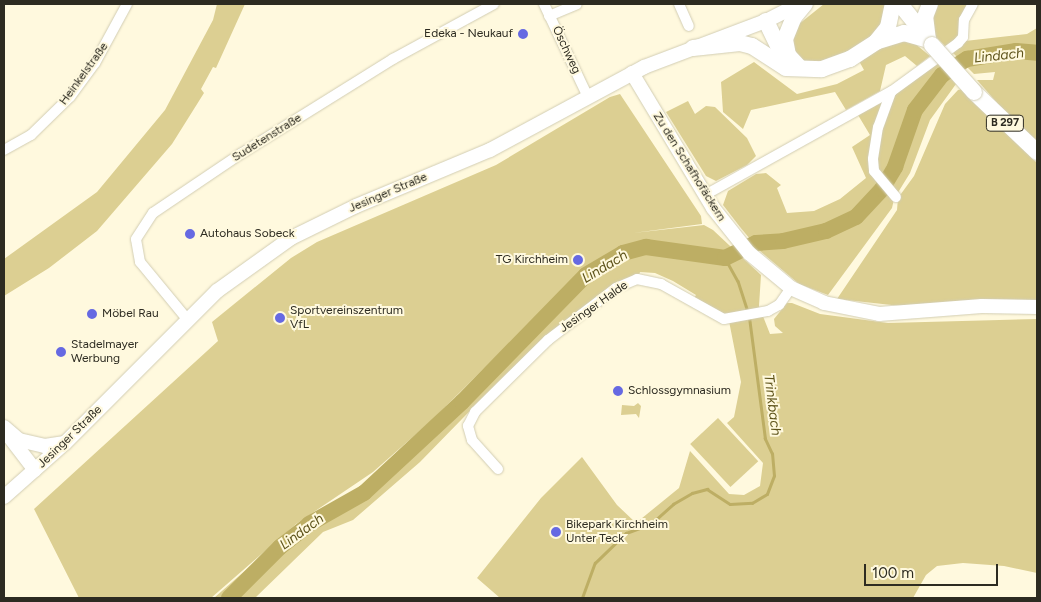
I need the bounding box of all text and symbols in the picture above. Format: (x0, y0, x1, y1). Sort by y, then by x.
street label: Öschweg (549, 24, 583, 76)
place label: Edeka - Neukauf (424, 27, 513, 41)
marker: Edeka - Neukauf (517, 28, 529, 40)
street label: Heinkelstraße (57, 40, 111, 108)
water label: Lindach (973, 45, 1025, 67)
street label: Zu den Schafhofäckern (650, 110, 728, 224)
street label: Sudetenstraße (230, 111, 304, 165)
road number: B 297 (985, 115, 1025, 132)
street label: Jesinger Straße (347, 170, 429, 216)
place label: Autohaus Sobeck (200, 227, 295, 241)
marker: Autohaus Sobeck (184, 228, 196, 240)
water label: Lindach (579, 247, 631, 287)
place label: TG Kirchheim (496, 253, 568, 267)
marker: TG Kirchheim (572, 254, 584, 266)
street label: Jesinger Halde (557, 278, 631, 336)
place label: Sportvereinszentrum VfL (290, 304, 403, 332)
place label: Möbel Rau (102, 307, 159, 321)
marker: Möbel Rau (86, 308, 98, 320)
marker: Sportvereinszentrum VfL (274, 312, 286, 324)
place label: Stadelmayer Werbung (71, 338, 138, 366)
marker: Stadelmayer Werbung (55, 346, 67, 358)
water label: Trinkbach (760, 373, 784, 437)
place label: Schlossgymnasium (628, 384, 731, 398)
marker: Schlossgymnasium (612, 385, 624, 397)
street label: Jesinger Straße (35, 403, 105, 471)
water label: Lindach (277, 510, 327, 554)
place label: Bikepark Kirchheim Unter Teck (566, 518, 668, 546)
marker: Bikepark Kirchheim Unter Teck (550, 526, 562, 538)
scale bar (866, 554, 1000, 586)
text: 100 m (872, 564, 914, 582)

